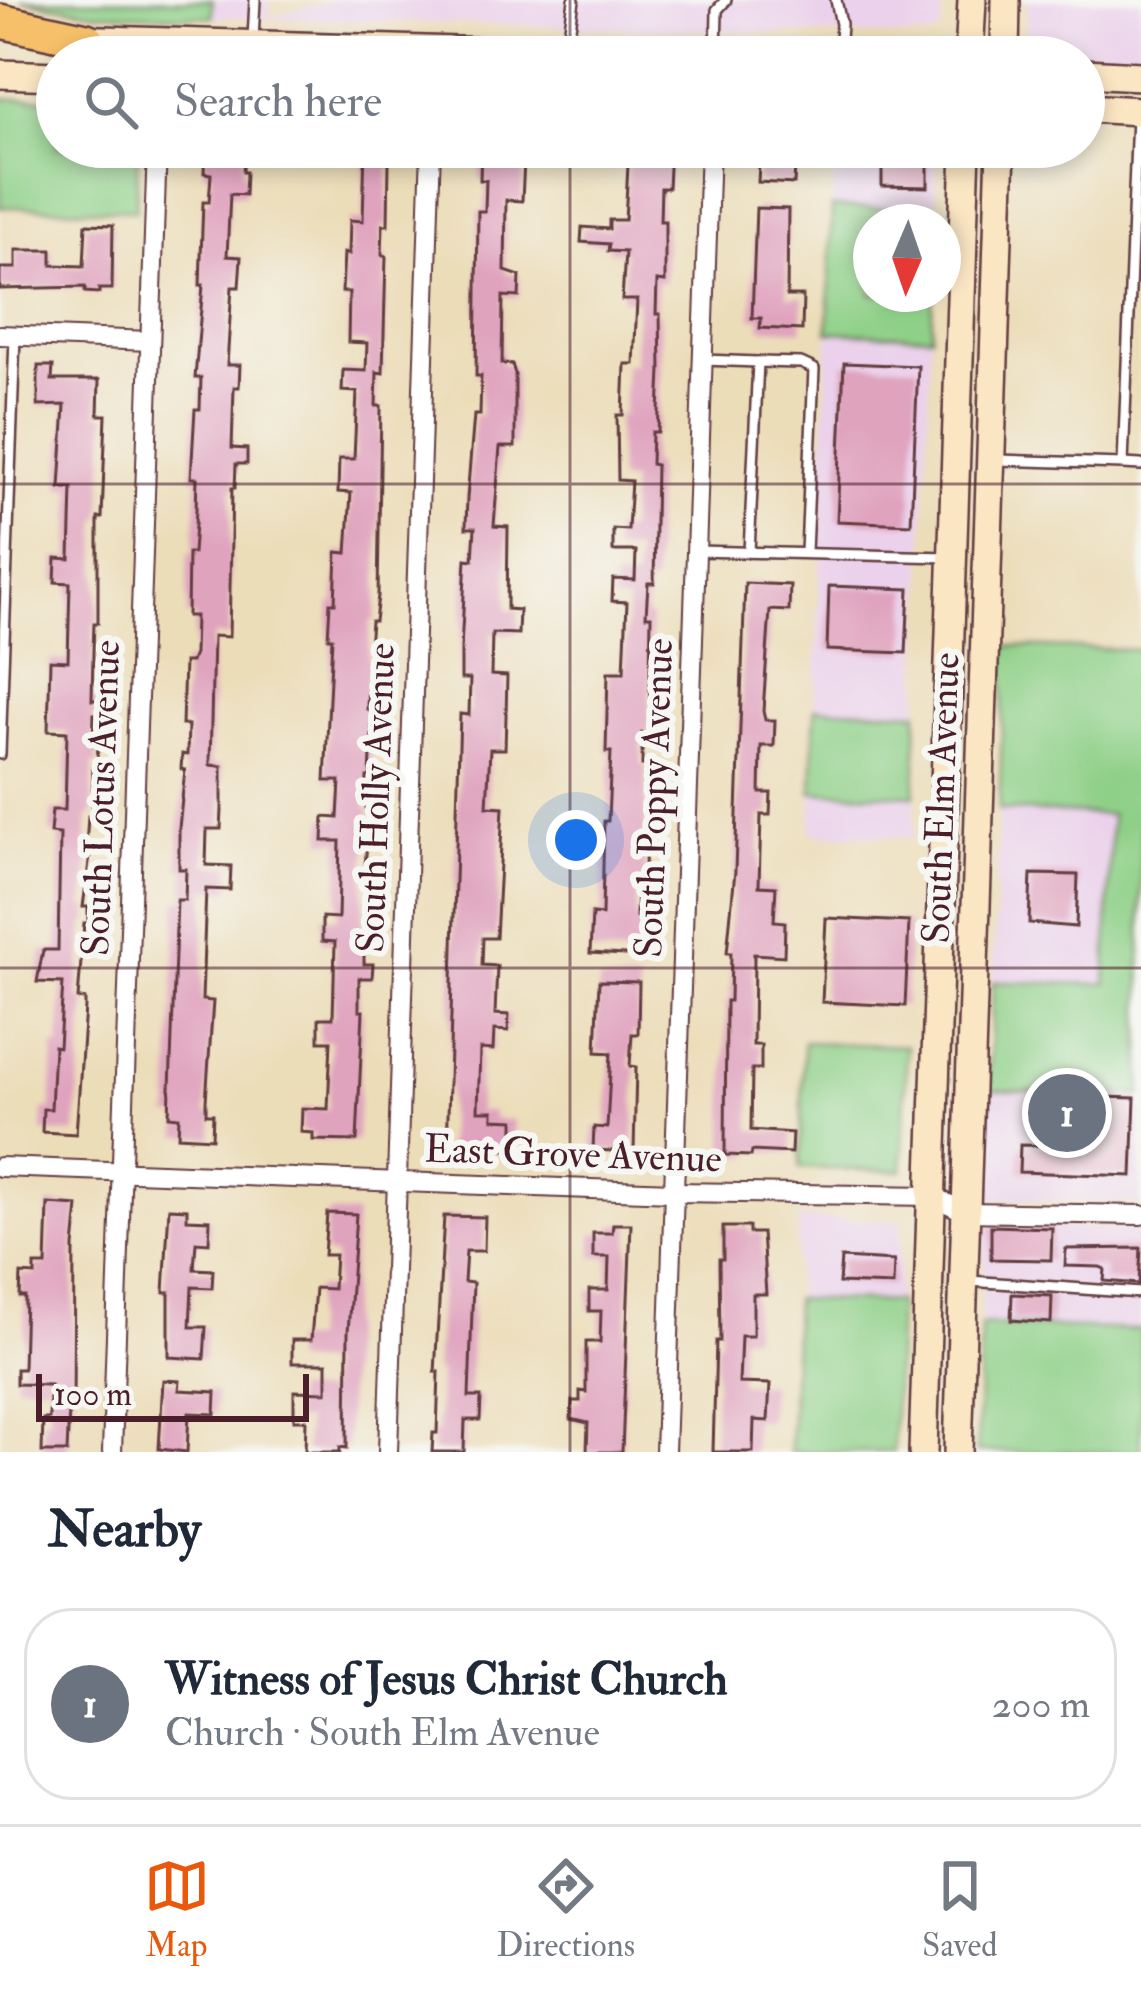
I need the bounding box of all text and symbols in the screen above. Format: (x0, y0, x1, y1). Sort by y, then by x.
search box (36, 36, 1105, 168)
icon: search (78, 69, 144, 135)
text: Search here (174, 74, 382, 130)
north arrow (853, 204, 961, 312)
street label: South Poppy Avenue (624, 637, 684, 959)
street label: South Lotus Avenue (71, 639, 131, 957)
street label: South Holly Avenue (346, 642, 406, 954)
street label: South Elm Avenue (911, 652, 971, 944)
your location (546, 810, 606, 870)
pin: 1 (1028, 1068, 1106, 1158)
street label: East Grove Avenue (423, 1124, 723, 1184)
scale bar (36, 1368, 309, 1421)
text: 100 m (54, 1374, 132, 1415)
text: Nearby (48, 1498, 201, 1562)
text: Witness of Jesus Christ Church (165, 1652, 728, 1708)
text: 1 (83, 1680, 97, 1729)
text: 200 m (992, 1680, 1090, 1729)
text: Church · South Elm Avenue (165, 1708, 600, 1757)
tab: Map (144, 1853, 210, 1966)
tab: Directions (497, 1853, 635, 1966)
tab: Saved (922, 1853, 997, 1966)

